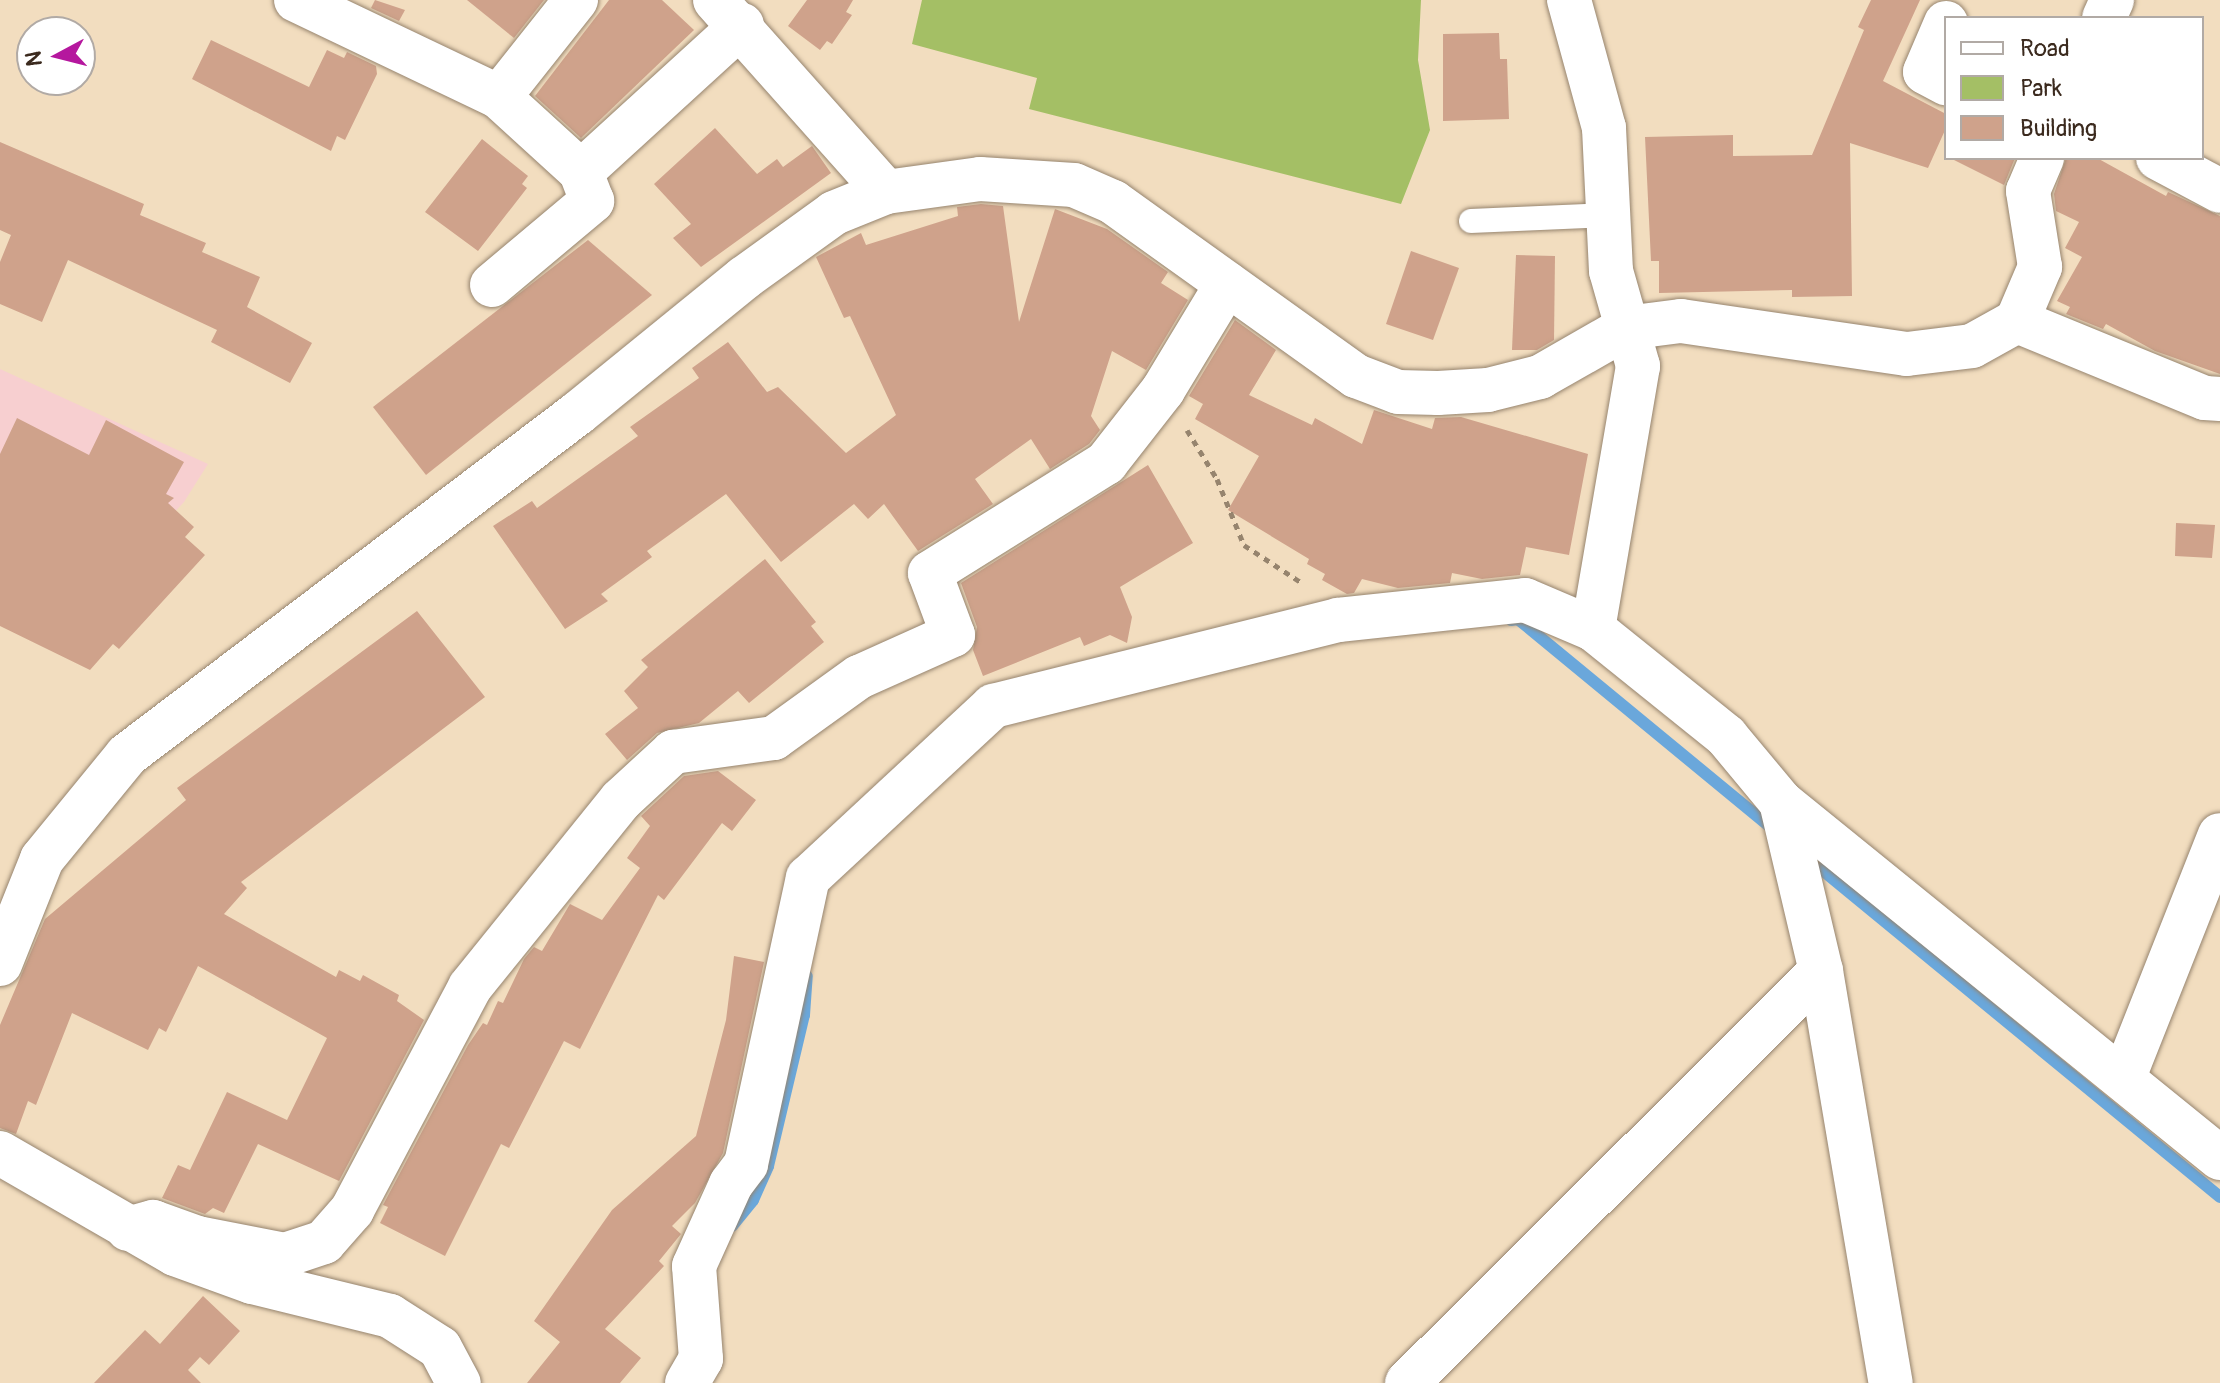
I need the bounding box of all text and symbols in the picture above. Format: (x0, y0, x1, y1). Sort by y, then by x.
north arrow (16, 16, 96, 96)
legend (1944, 16, 2204, 160)
text: Road (2020, 34, 2070, 63)
text: N (19, 50, 49, 68)
text: Park (2020, 74, 2062, 103)
text: Building (2020, 114, 2097, 143)

